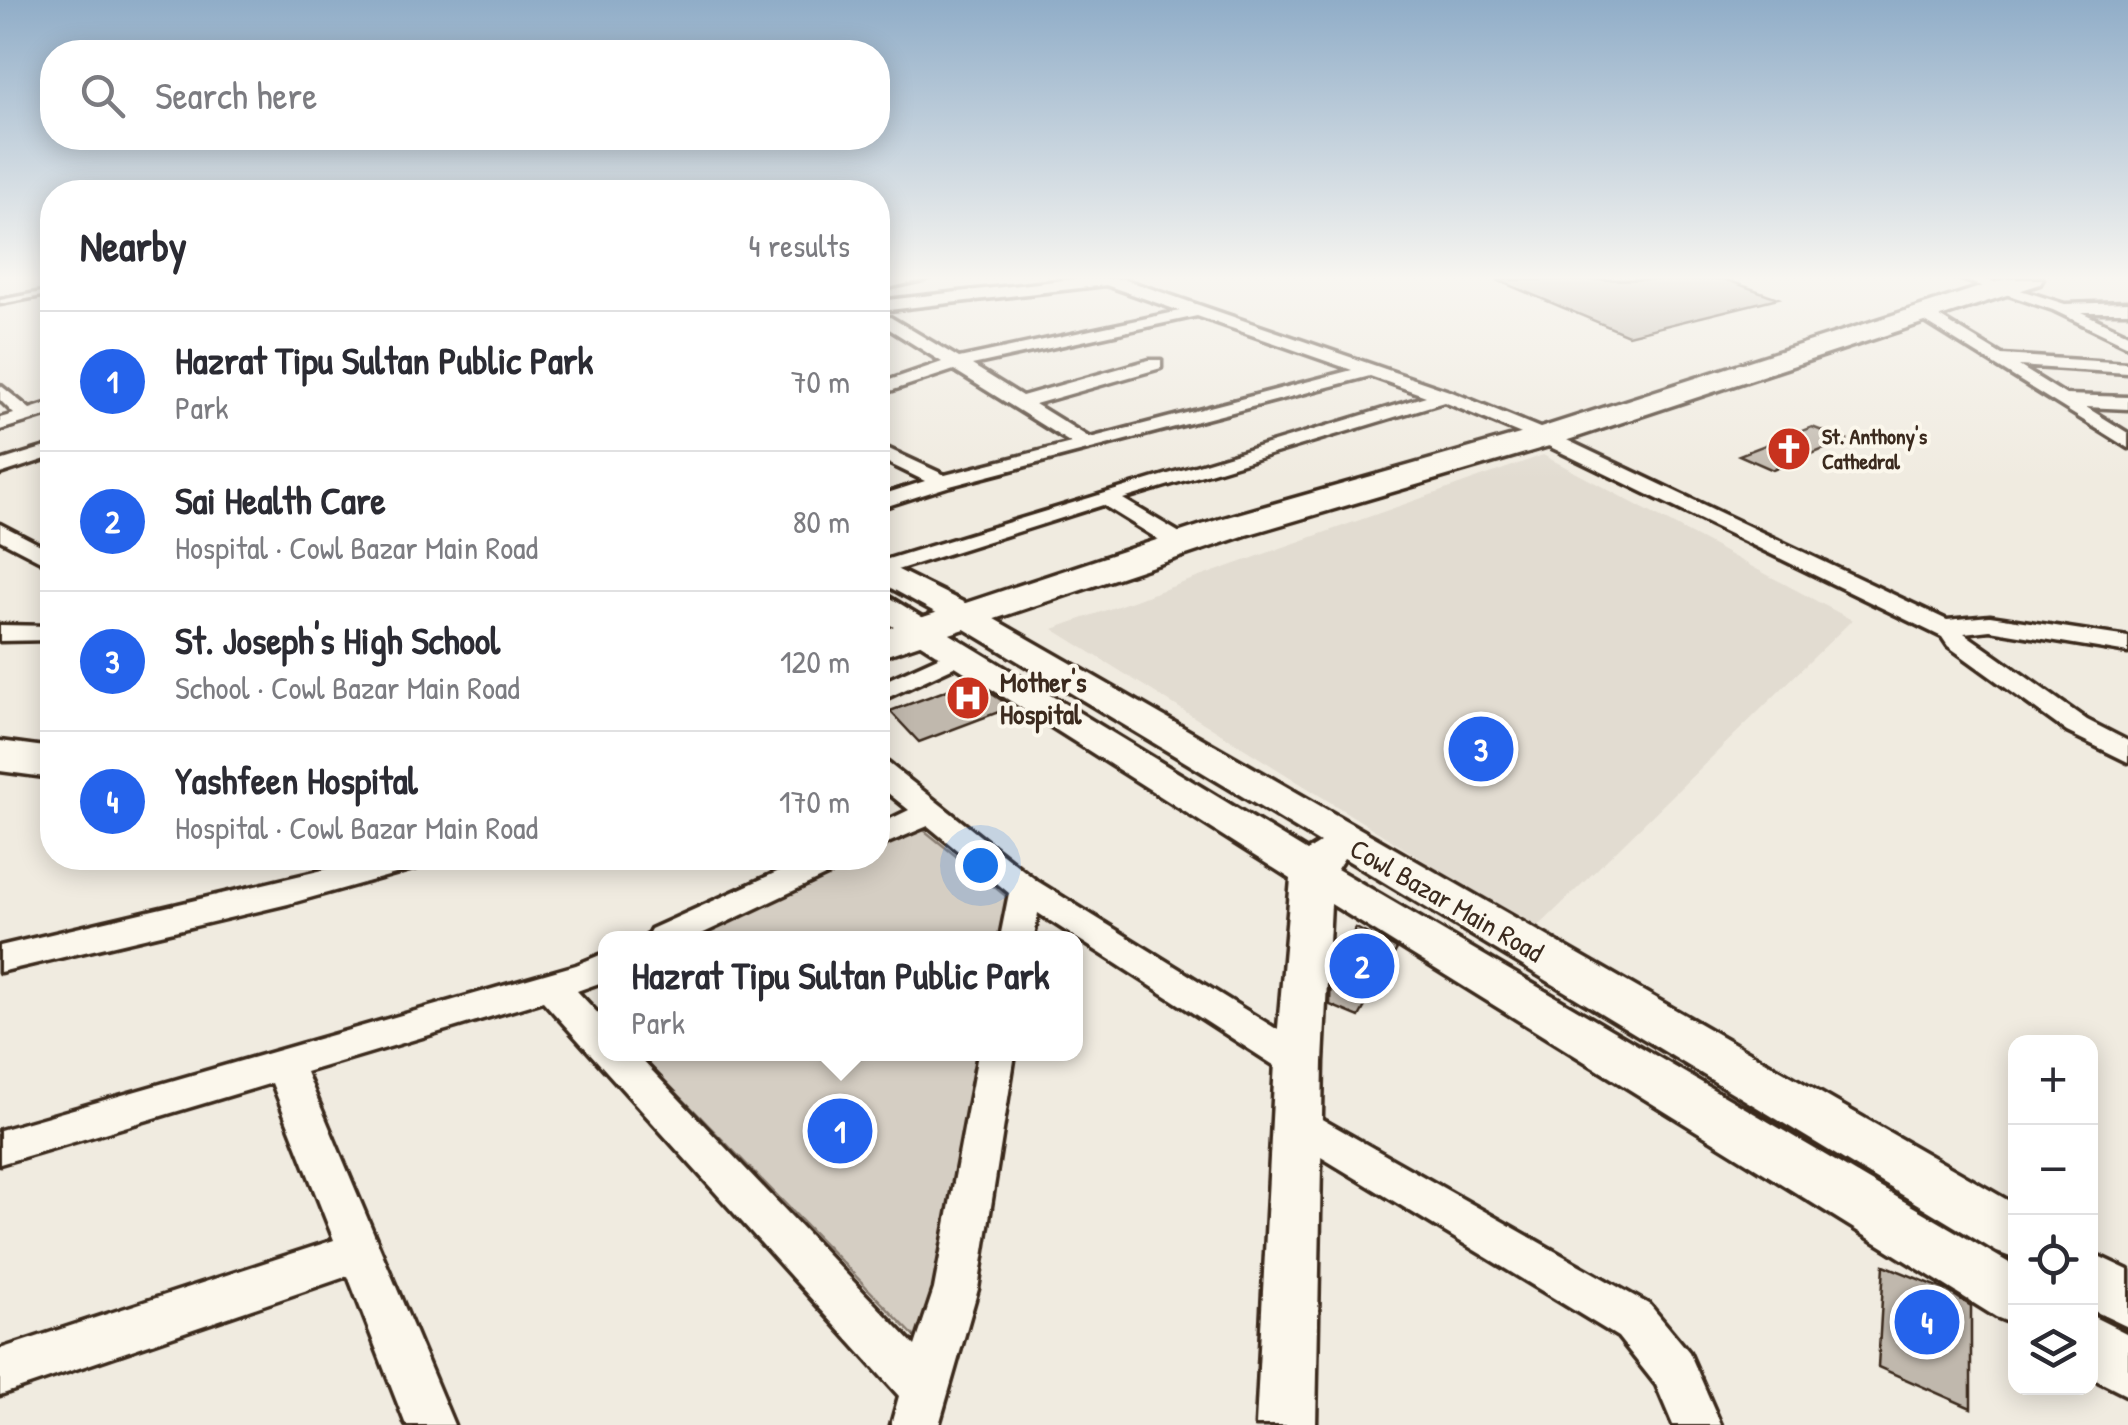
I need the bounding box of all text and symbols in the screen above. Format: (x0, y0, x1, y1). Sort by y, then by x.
search box (40, 40, 890, 150)
icon: search (75, 68, 130, 123)
text: Search here (155, 69, 317, 121)
text: Nearby (80, 217, 187, 274)
text: 4 results (749, 224, 850, 267)
text: Hazrat Tipu Sultan Public Park (175, 334, 593, 386)
text: 1 (107, 360, 118, 403)
text: 70 m (791, 360, 850, 403)
text: Park (175, 386, 229, 429)
place label: St. Anthony's Cathedral (1822, 421, 1928, 476)
church icon: St. Anthony's Cathedral (1766, 426, 1812, 472)
text: Sai Health Care (175, 474, 386, 526)
text: 2 (105, 500, 120, 543)
text: 80 m (793, 500, 850, 543)
text: Hospital · Cowl Bazar Main Road (175, 526, 538, 569)
text: St. Joseph's High School (175, 614, 500, 666)
text: 3 (105, 640, 120, 683)
text: 120 m (780, 640, 850, 683)
place label: Mother's Hospital (1000, 663, 1087, 734)
text: School · Cowl Bazar Main Road (175, 666, 520, 709)
hospital icon: Mother's Hospital (945, 675, 991, 721)
pin: 3 (1448, 712, 1514, 786)
text: Yashfeen Hospital (175, 754, 418, 806)
text: 4 (106, 780, 119, 823)
text: 170 m (779, 780, 850, 823)
text: Hospital · Cowl Bazar Main Road (175, 806, 538, 849)
street label: Cowl Bazar Main Road (1343, 829, 1551, 971)
your location (955, 840, 1006, 891)
pin: 2 (1330, 928, 1394, 1004)
popup (598, 931, 1083, 1061)
text: Hazrat Tipu Sultan Public Park (631, 949, 1050, 1001)
text: Park (631, 1001, 685, 1044)
map controls (2008, 1035, 2098, 1395)
button: + (2008, 1035, 2098, 1125)
pin: 1 (808, 1094, 872, 1168)
button: − (2008, 1125, 2098, 1215)
button: locate (2008, 1215, 2098, 1305)
pin: 4 (1894, 1284, 1960, 1360)
button: layers (2008, 1305, 2098, 1395)

